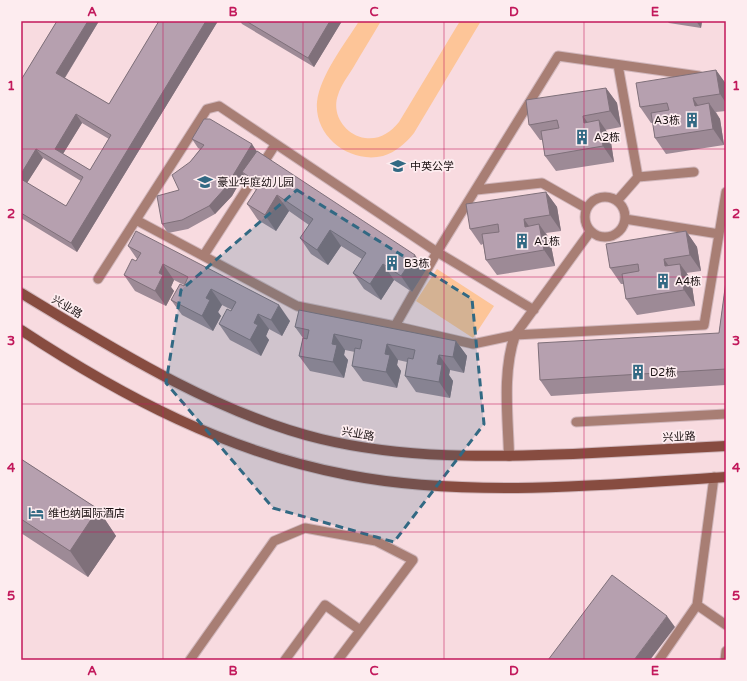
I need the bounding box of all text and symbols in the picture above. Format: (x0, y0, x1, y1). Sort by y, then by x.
text: A (87, 4, 97, 20)
text: B (228, 4, 238, 20)
text: C (369, 4, 379, 20)
text: D (509, 4, 519, 20)
text: E (651, 4, 659, 20)
text: 1 (7, 78, 15, 94)
text: 1 (732, 78, 740, 94)
building icon: A3栋 (683, 111, 701, 129)
place label: A3栋 (654, 114, 680, 127)
building icon: A2栋 (573, 128, 591, 146)
place label: A2栋 (594, 131, 620, 144)
school or university icon: 中英公学 (389, 157, 407, 175)
place label: 中英公学 (410, 160, 454, 173)
school or university icon: 豪业华庭幼儿园 (196, 173, 214, 191)
place label: 豪业华庭幼儿园 (217, 176, 294, 189)
text: 2 (7, 206, 15, 222)
text: 2 (732, 206, 740, 222)
building icon: A1栋 (513, 232, 531, 250)
place label: A1栋 (534, 235, 560, 248)
building icon: B3栋 (383, 254, 401, 272)
place label: B3栋 (404, 257, 430, 270)
building icon: A4栋 (654, 272, 672, 290)
place label: A4栋 (675, 275, 701, 288)
street label: 兴业路 (50, 293, 84, 321)
text: 3 (7, 333, 15, 349)
text: 3 (732, 333, 740, 349)
building icon: D2栋 (629, 363, 647, 381)
place label: D2栋 (650, 366, 676, 379)
street label: 兴业路 (341, 425, 375, 443)
street label: 兴业路 (662, 430, 696, 444)
text: 4 (7, 460, 16, 476)
text: 4 (732, 460, 741, 476)
hotel icon: 维也纳国际酒店 (27, 504, 45, 522)
place label: 维也纳国际酒店 (48, 507, 125, 520)
text: 5 (7, 588, 15, 604)
text: 5 (732, 588, 740, 604)
text: A (87, 663, 97, 679)
text: B (228, 663, 238, 679)
text: C (369, 663, 379, 679)
text: D (509, 663, 519, 679)
text: E (651, 663, 659, 679)

